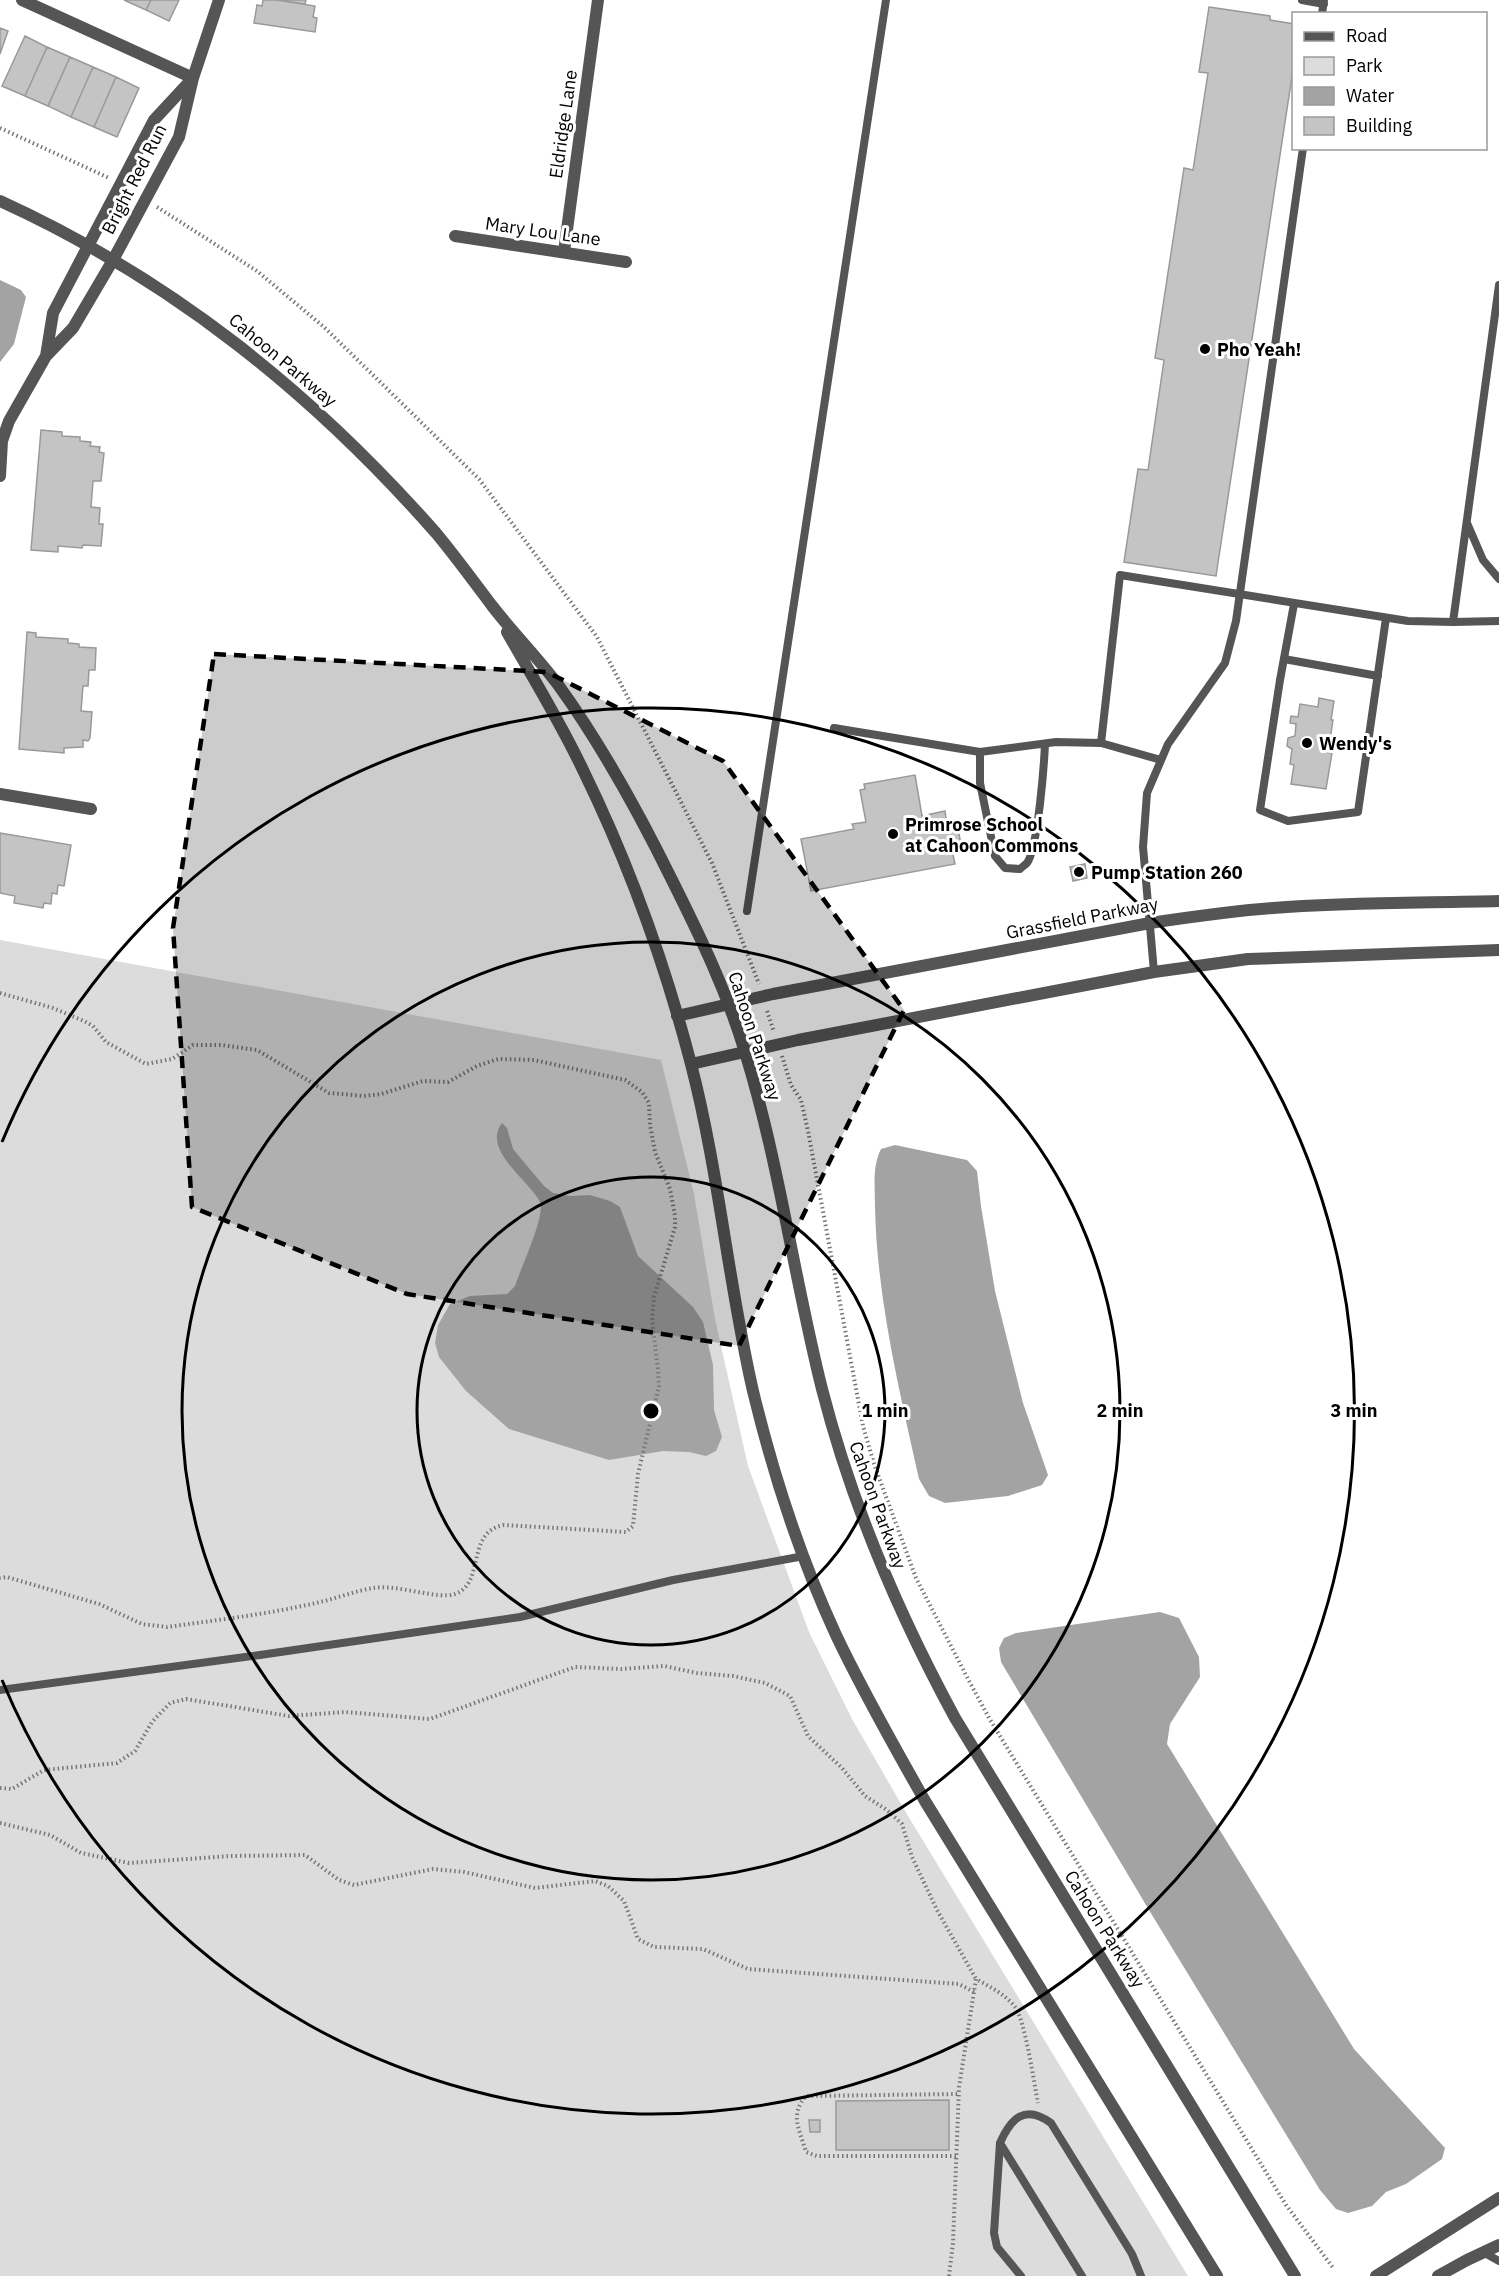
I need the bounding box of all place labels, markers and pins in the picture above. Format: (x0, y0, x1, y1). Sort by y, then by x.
place label: Pho Yeah! (1217, 338, 1301, 361)
marker: Pho Yeah! (1198, 342, 1212, 356)
place label: Wendy's (1319, 732, 1392, 755)
marker: Wendy's (1300, 736, 1314, 750)
place label: Primrose School at Cahoon Commons (905, 813, 1078, 857)
marker: Primrose School at Cahoon Commons (886, 827, 900, 841)
place label: Pump Station 260 (1091, 861, 1243, 884)
marker: Pump Station 260 (1072, 865, 1086, 879)
centre of rings (641, 1401, 661, 1421)

